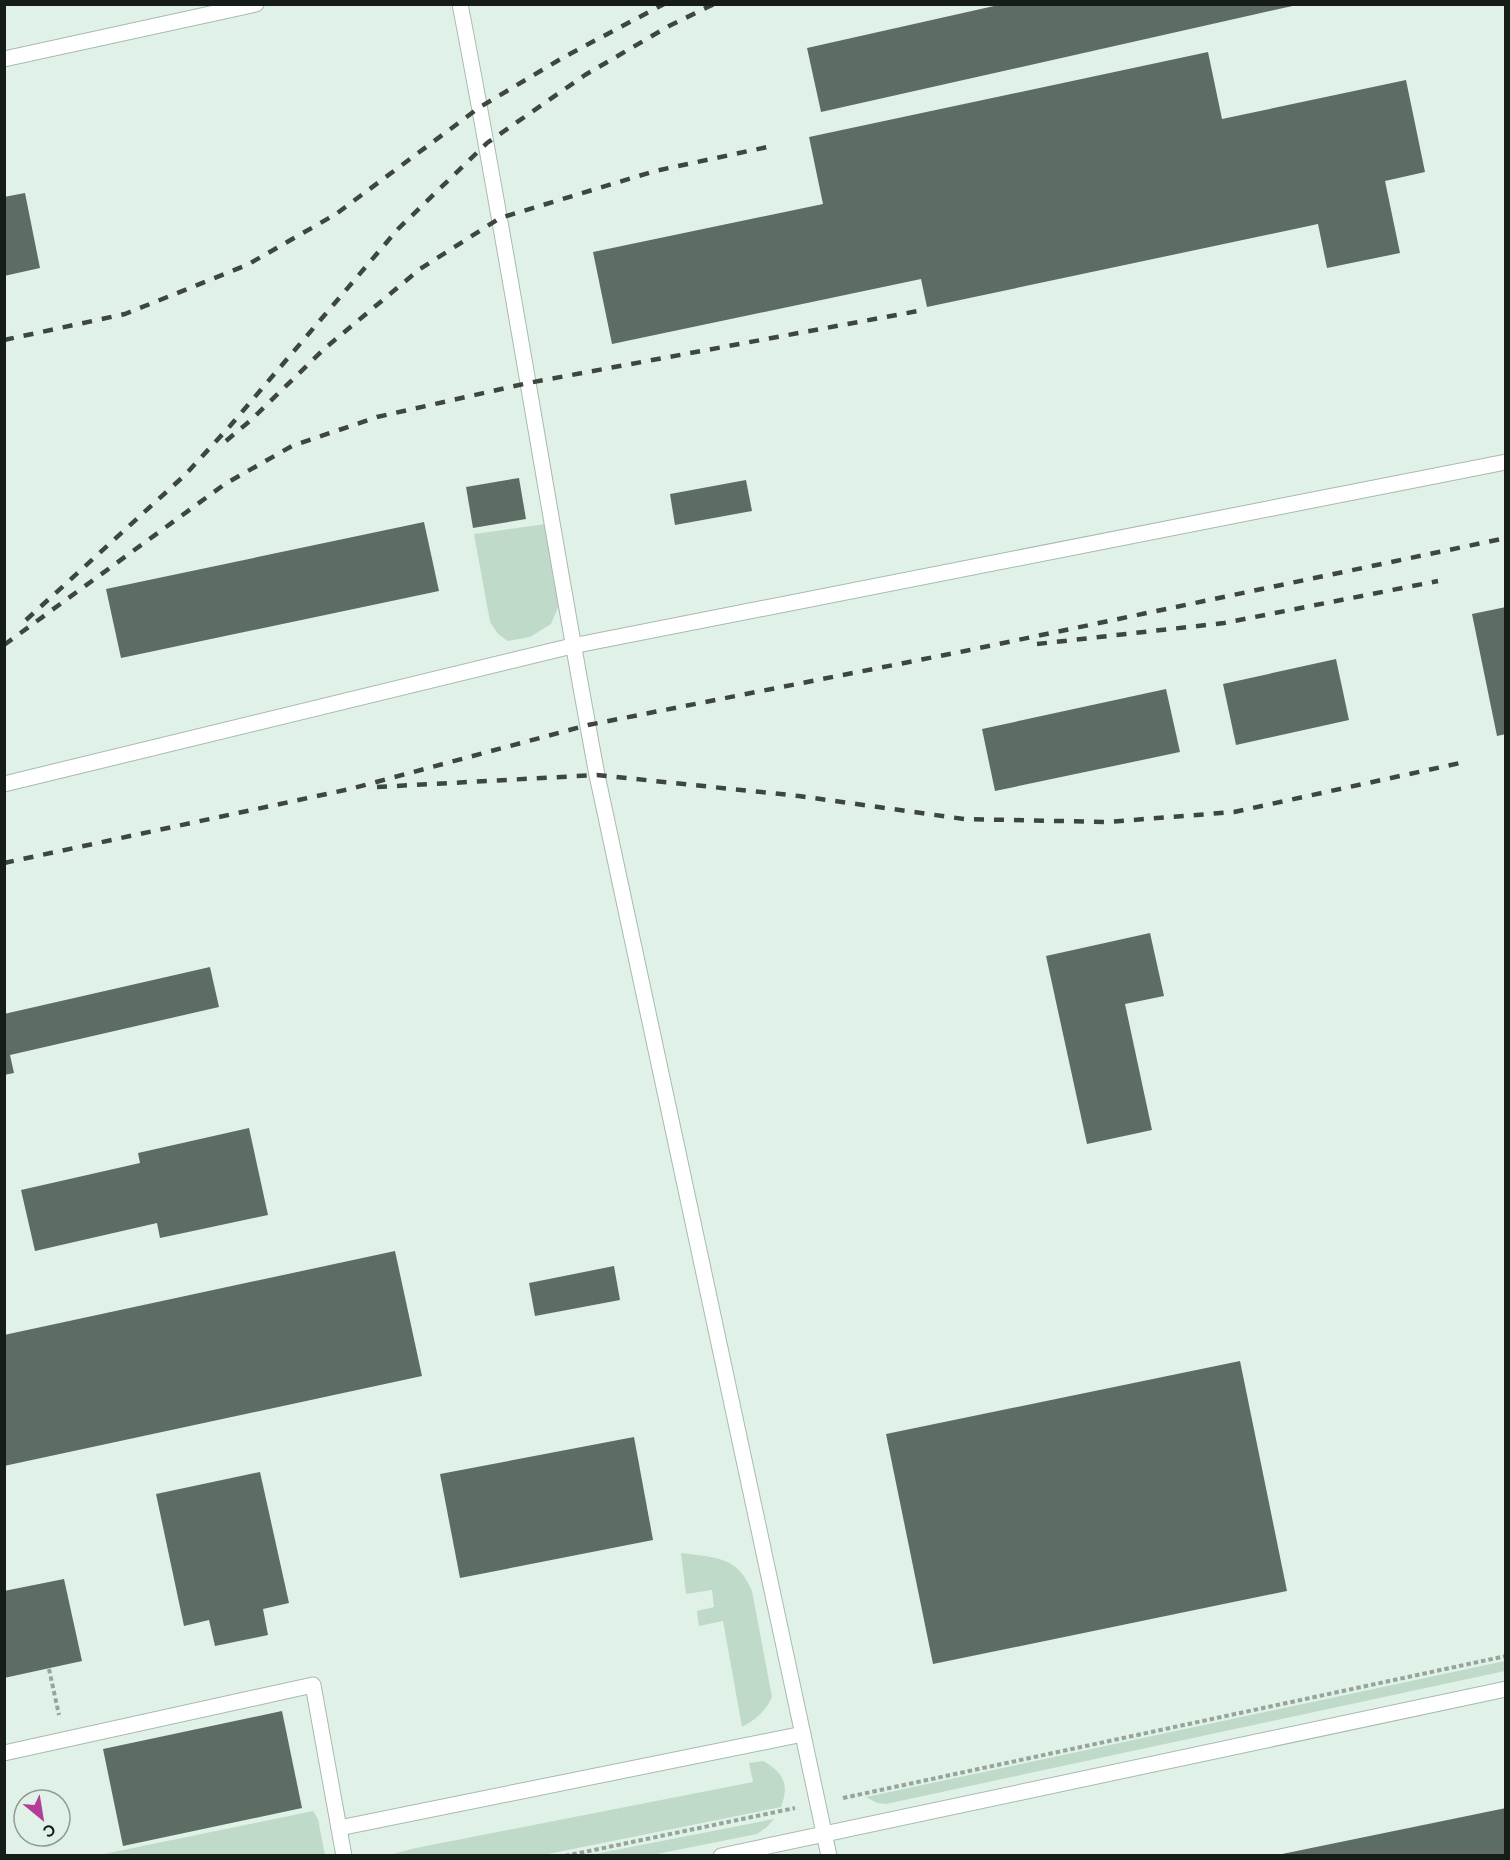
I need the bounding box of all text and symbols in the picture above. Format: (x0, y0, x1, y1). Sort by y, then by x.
north arrow (12, 1788, 72, 1848)
text: С (40, 1820, 59, 1842)

